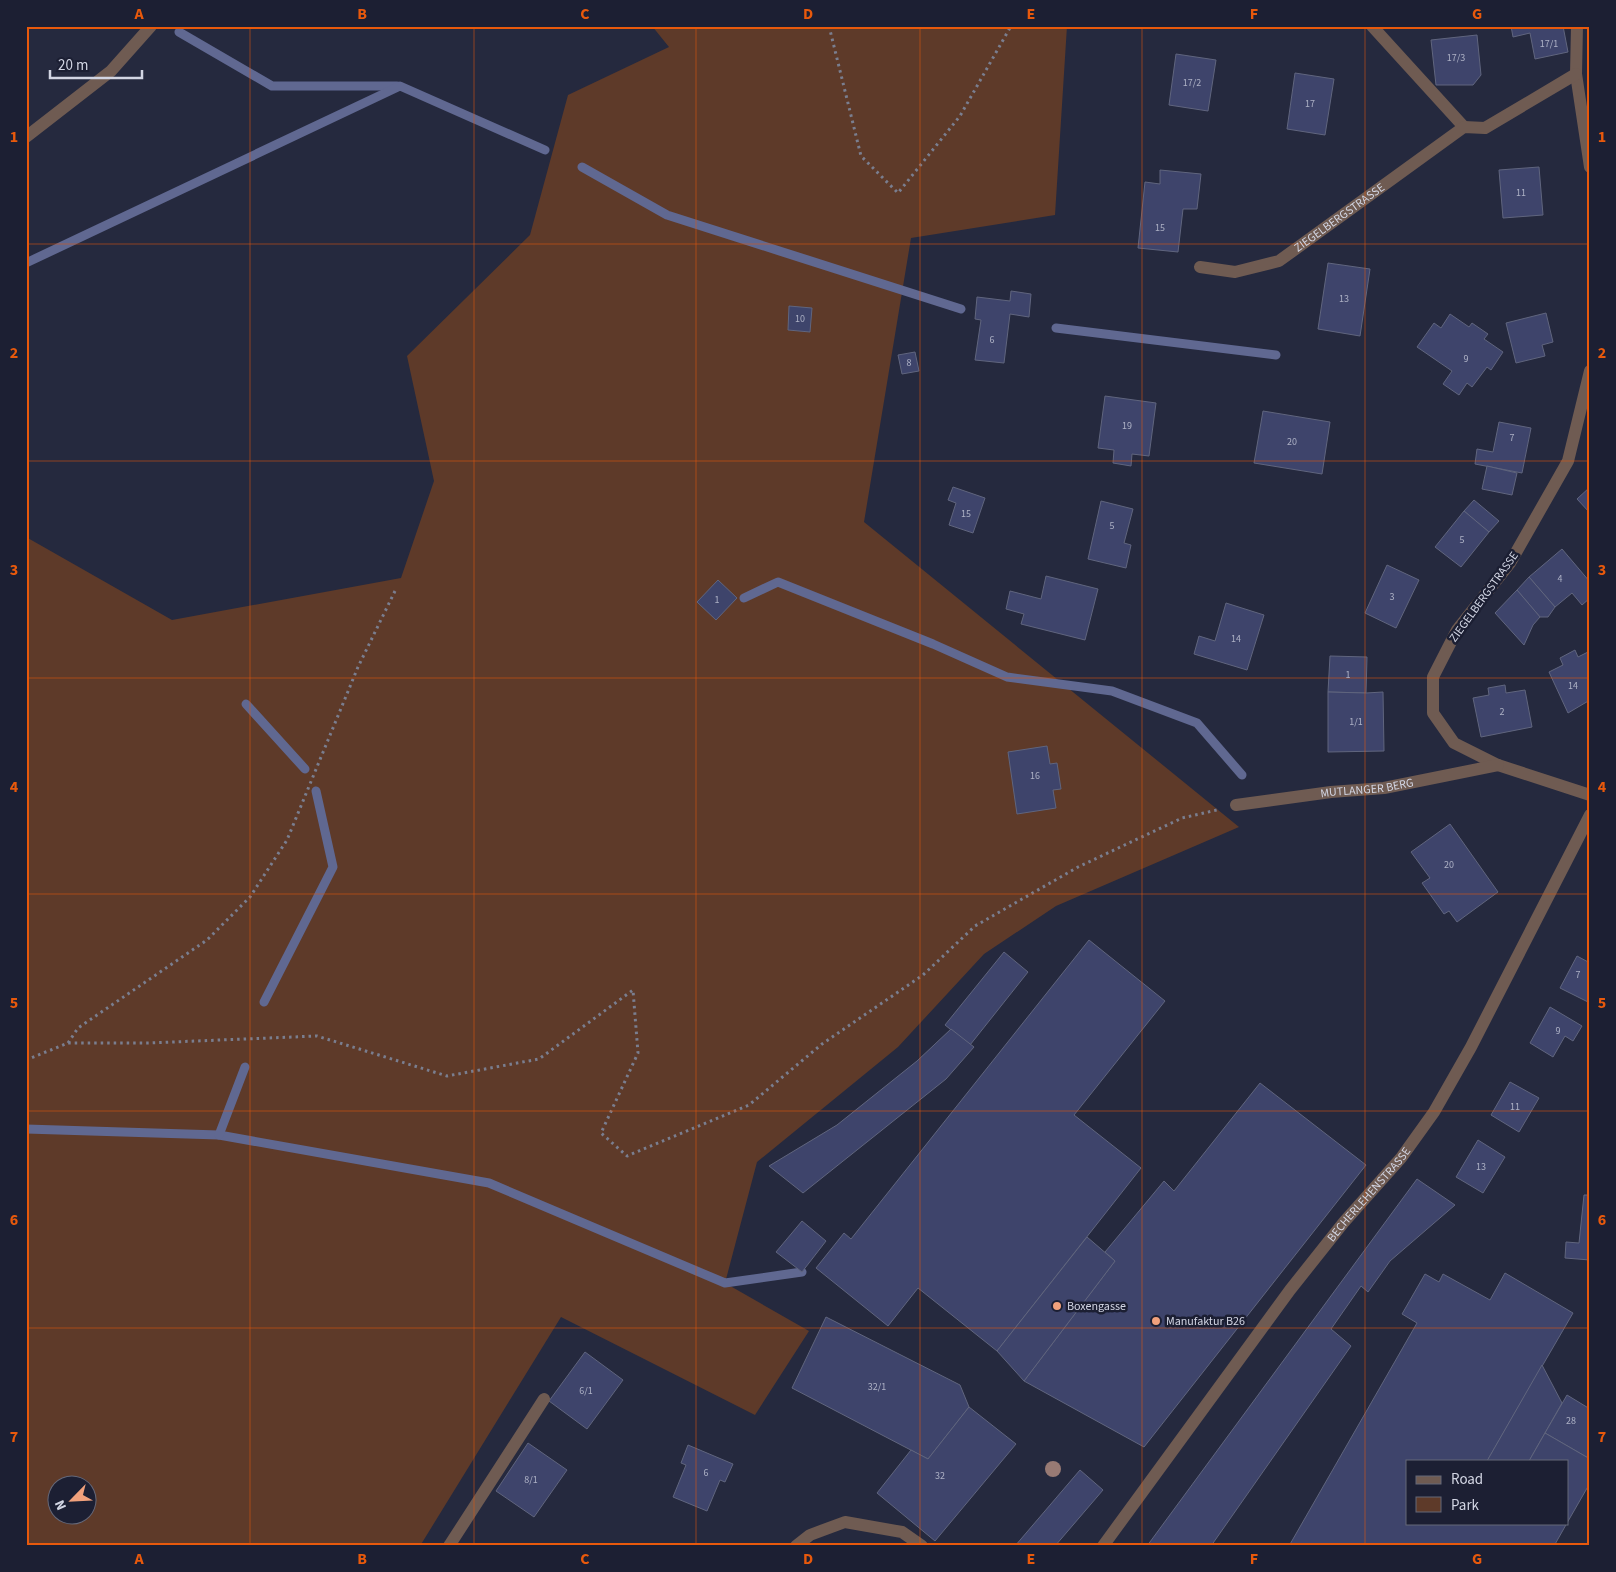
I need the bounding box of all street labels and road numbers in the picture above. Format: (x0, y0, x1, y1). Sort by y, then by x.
street label: ZIEGELBERGSTRASSE (1290, 179, 1388, 256)
street label: ZIEGELBERGSTRASSE (1445, 548, 1523, 646)
street label: MUTLANGER BERG (1319, 774, 1415, 802)
street label: BECHERLEHENSTRASSE (1323, 1144, 1415, 1245)

